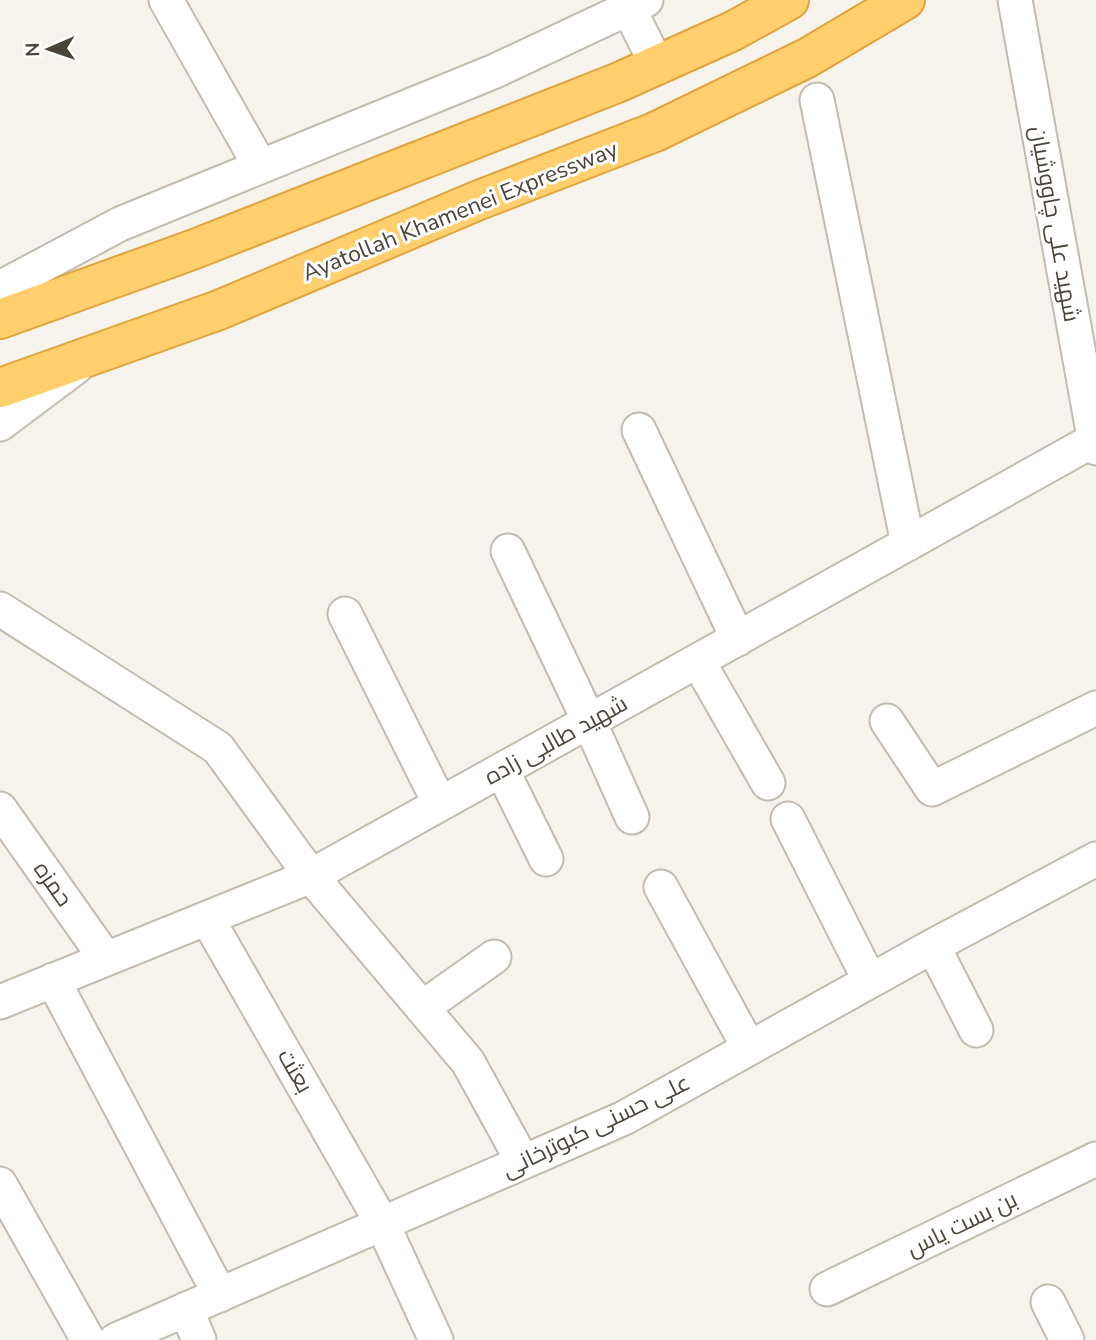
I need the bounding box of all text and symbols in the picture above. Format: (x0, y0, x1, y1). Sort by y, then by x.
north arrow (14, 14, 84, 84)
text: N (20, 42, 46, 57)
street label: شهید علی چاووشیان (1022, 124, 1088, 324)
street label: Ayatollah Khamenei Expressway (298, 133, 623, 289)
street label: شهید طالبی زاده (479, 688, 633, 792)
street label: حمزه (26, 855, 80, 913)
street label: بعثت (270, 1043, 320, 1099)
street label: علی حسنی کبوترخانی (497, 1067, 695, 1185)
street label: بن بست یاس (901, 1184, 1023, 1264)

